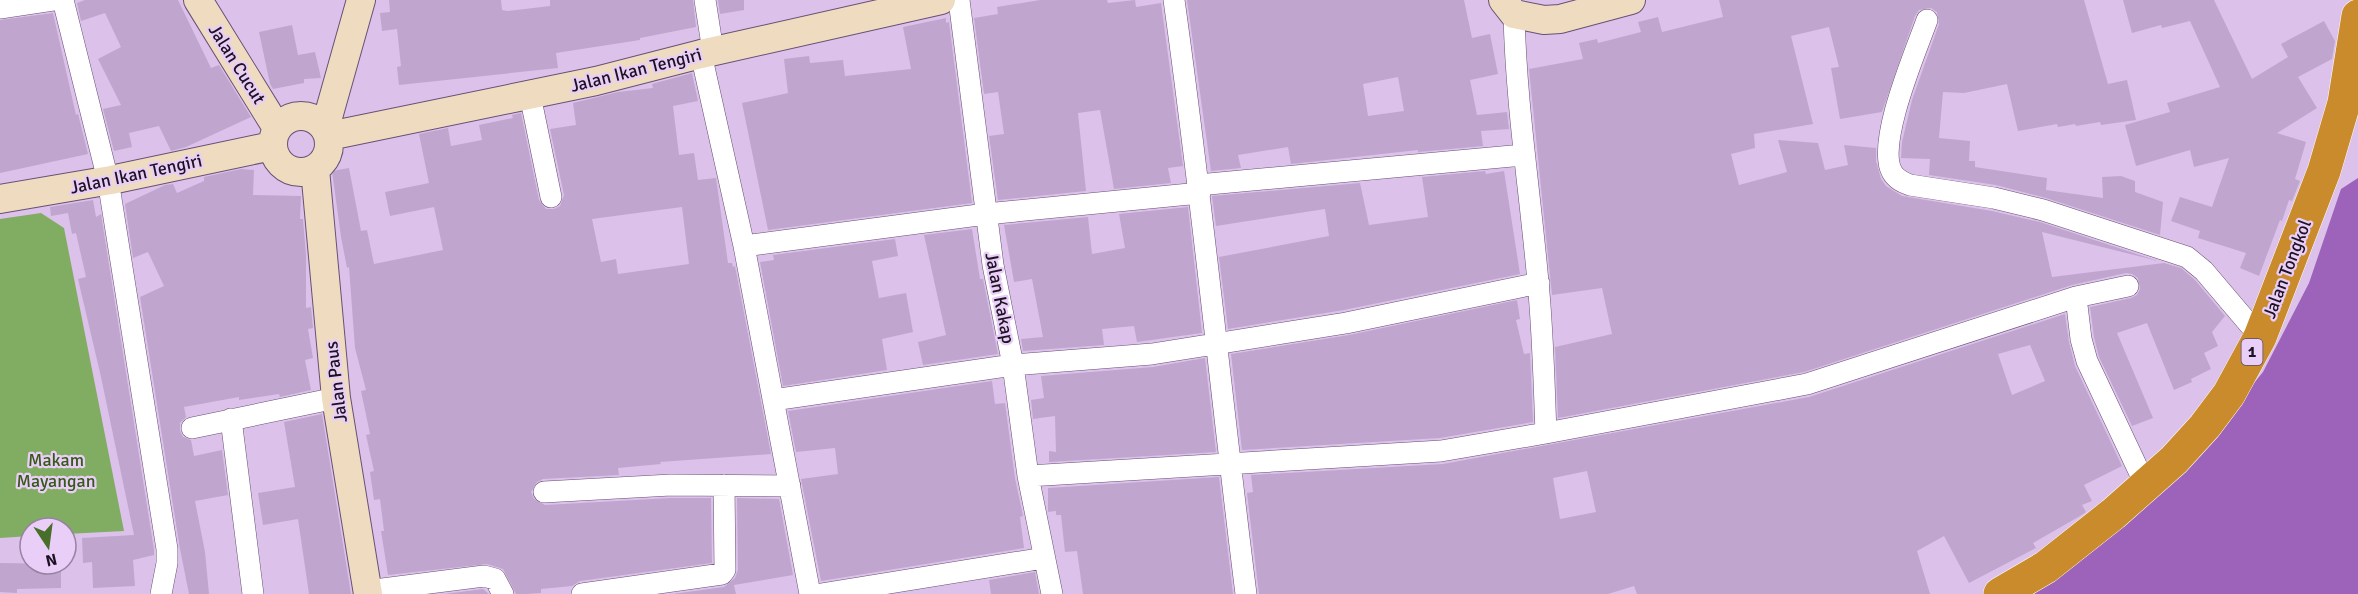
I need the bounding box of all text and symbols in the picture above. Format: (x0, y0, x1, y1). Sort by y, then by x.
street label: Jalan Cucut (204, 20, 270, 108)
street label: Jalan Ikan Tengiri (568, 43, 704, 97)
street label: Jalan Ikan Tengiri (68, 149, 204, 199)
street label: Jalan Tongkol (2258, 216, 2316, 322)
street label: Jalan Kakap (980, 251, 1020, 345)
road number: 1 (2242, 339, 2262, 365)
street label: Jalan Paus (320, 340, 352, 424)
park label: Makam Mayangan (16, 449, 96, 492)
north arrow (18, 516, 78, 576)
text: N (43, 549, 59, 571)

